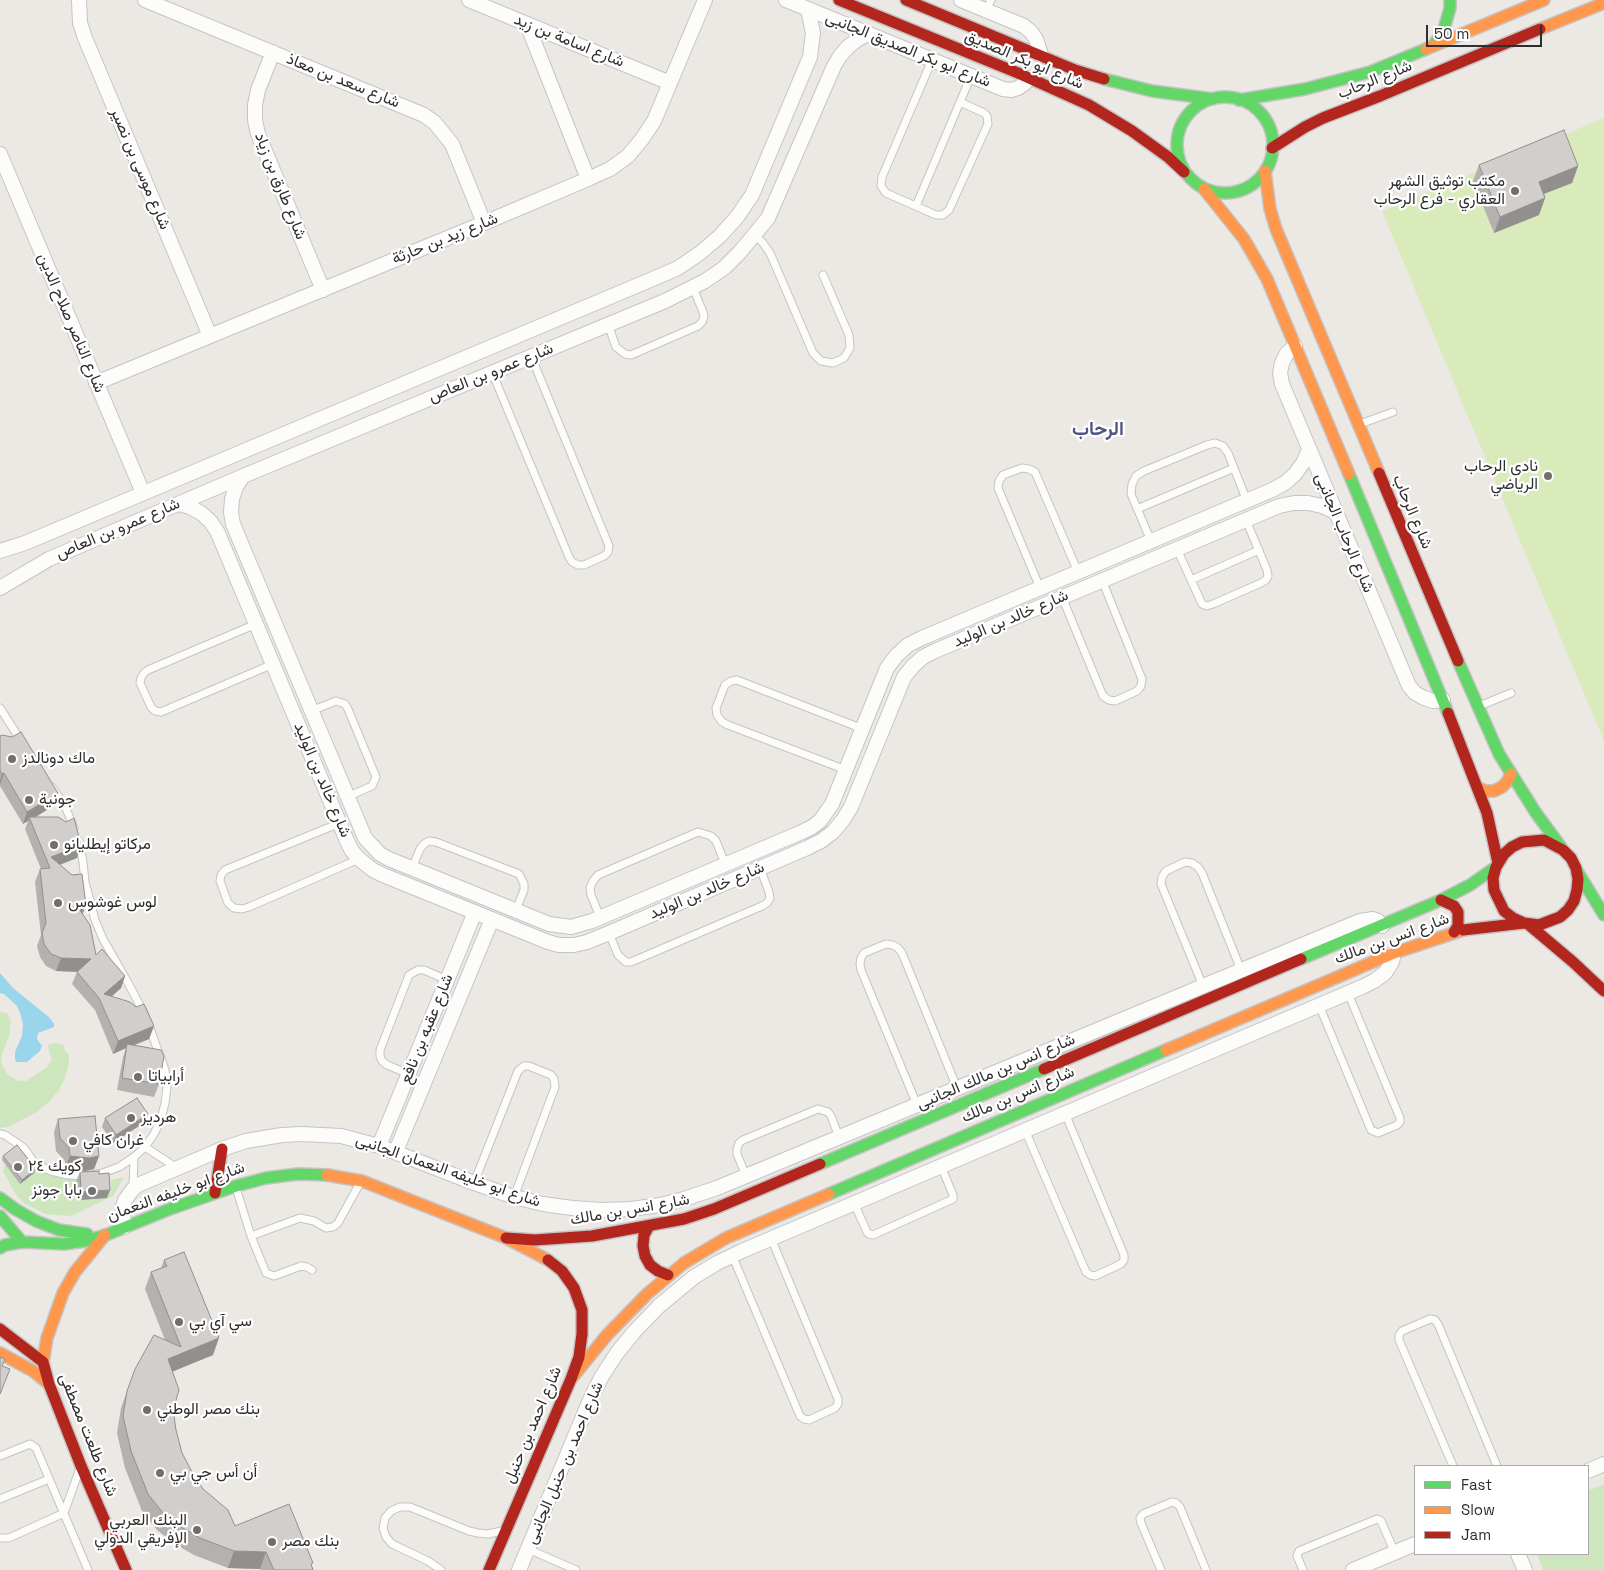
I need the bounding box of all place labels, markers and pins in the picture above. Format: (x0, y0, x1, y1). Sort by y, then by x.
place label: مكتب توثيق الشهر العقاري - فرع الرحاب (1373, 172, 1505, 210)
marker: مكتب توثيق الشهر العقاري - فرع الرحاب (1509, 185, 1521, 197)
place label: نادي الرحاب الرياضي (1464, 457, 1538, 495)
marker: نادي الرحاب الرياضي (1542, 470, 1554, 482)
place label: ماك دونالدز (22, 749, 95, 769)
marker: ماك دونالدز (6, 753, 18, 765)
place label: جونية (39, 790, 76, 810)
marker: جونية (23, 794, 35, 806)
place label: مركاتو إيطليانو (64, 835, 151, 855)
marker: مركاتو إيطليانو (48, 839, 60, 851)
place label: لوس غوشوس (68, 893, 157, 913)
marker: لوس غوشوس (52, 897, 64, 909)
place label: أرابياتا (148, 1067, 184, 1087)
marker: أرابياتا (132, 1071, 144, 1083)
place label: هرديز (141, 1108, 176, 1128)
marker: هرديز (125, 1112, 137, 1124)
place label: غران كافي (83, 1131, 144, 1151)
marker: غران كافي (67, 1135, 79, 1147)
place label: كويك ٢٤ (28, 1157, 82, 1177)
marker: كويك ٢٤ (12, 1161, 24, 1173)
place label: بابا جونز (31, 1181, 82, 1201)
marker: بابا جونز (86, 1185, 98, 1197)
place label: سي آي بي (189, 1312, 252, 1332)
marker: سي آي بي (173, 1316, 185, 1328)
place label: بنك مصر الوطني (157, 1400, 260, 1420)
marker: بنك مصر الوطني (141, 1404, 153, 1416)
place label: أن أس جي بي (170, 1463, 257, 1483)
marker: أن أس جي بي (154, 1467, 166, 1479)
place label: البنك العربي الإفريقي الدولي (94, 1511, 187, 1549)
marker: البنك العربي الإفريقي الدولي (191, 1524, 203, 1536)
place label: بنك مصر (282, 1532, 339, 1552)
marker: بنك مصر (266, 1536, 278, 1548)

